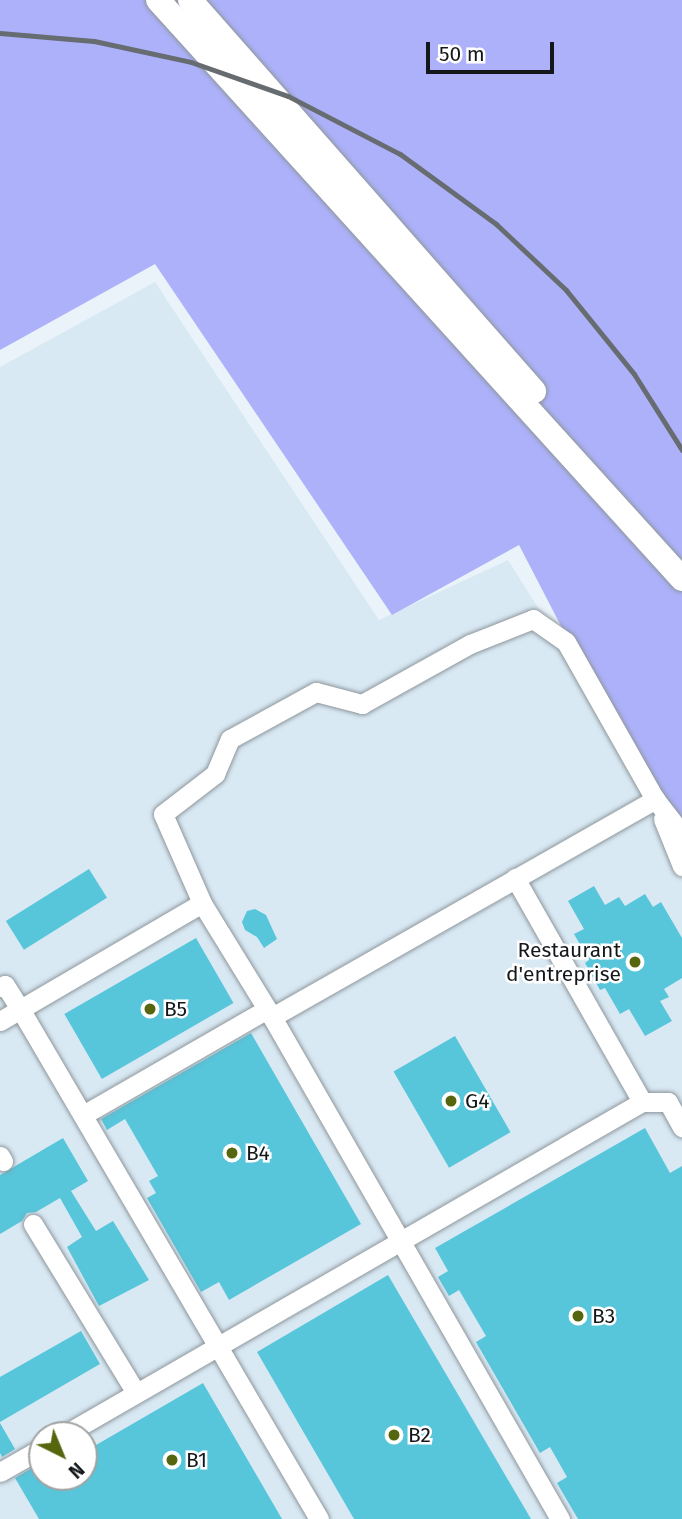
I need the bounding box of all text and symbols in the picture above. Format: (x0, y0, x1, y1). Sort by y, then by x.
scale bar (430, 28, 558, 72)
text: 50 m (439, 41, 485, 67)
place label: Restaurant d'entreprise (506, 937, 621, 987)
marker: Restaurant d'entreprise (627, 954, 643, 970)
place label: B5 (164, 996, 187, 1022)
marker: B5 (142, 1001, 158, 1017)
place label: G4 (465, 1088, 489, 1114)
marker: G4 (443, 1093, 459, 1109)
place label: B4 (246, 1140, 270, 1166)
marker: B4 (224, 1145, 240, 1161)
place label: B3 (592, 1303, 615, 1329)
marker: B3 (570, 1308, 586, 1324)
north arrow (28, 1421, 98, 1491)
place label: B2 (408, 1422, 431, 1448)
marker: B2 (386, 1427, 402, 1443)
place label: B1 (186, 1447, 207, 1473)
marker: B1 (164, 1452, 180, 1468)
text: N (64, 1458, 89, 1483)

